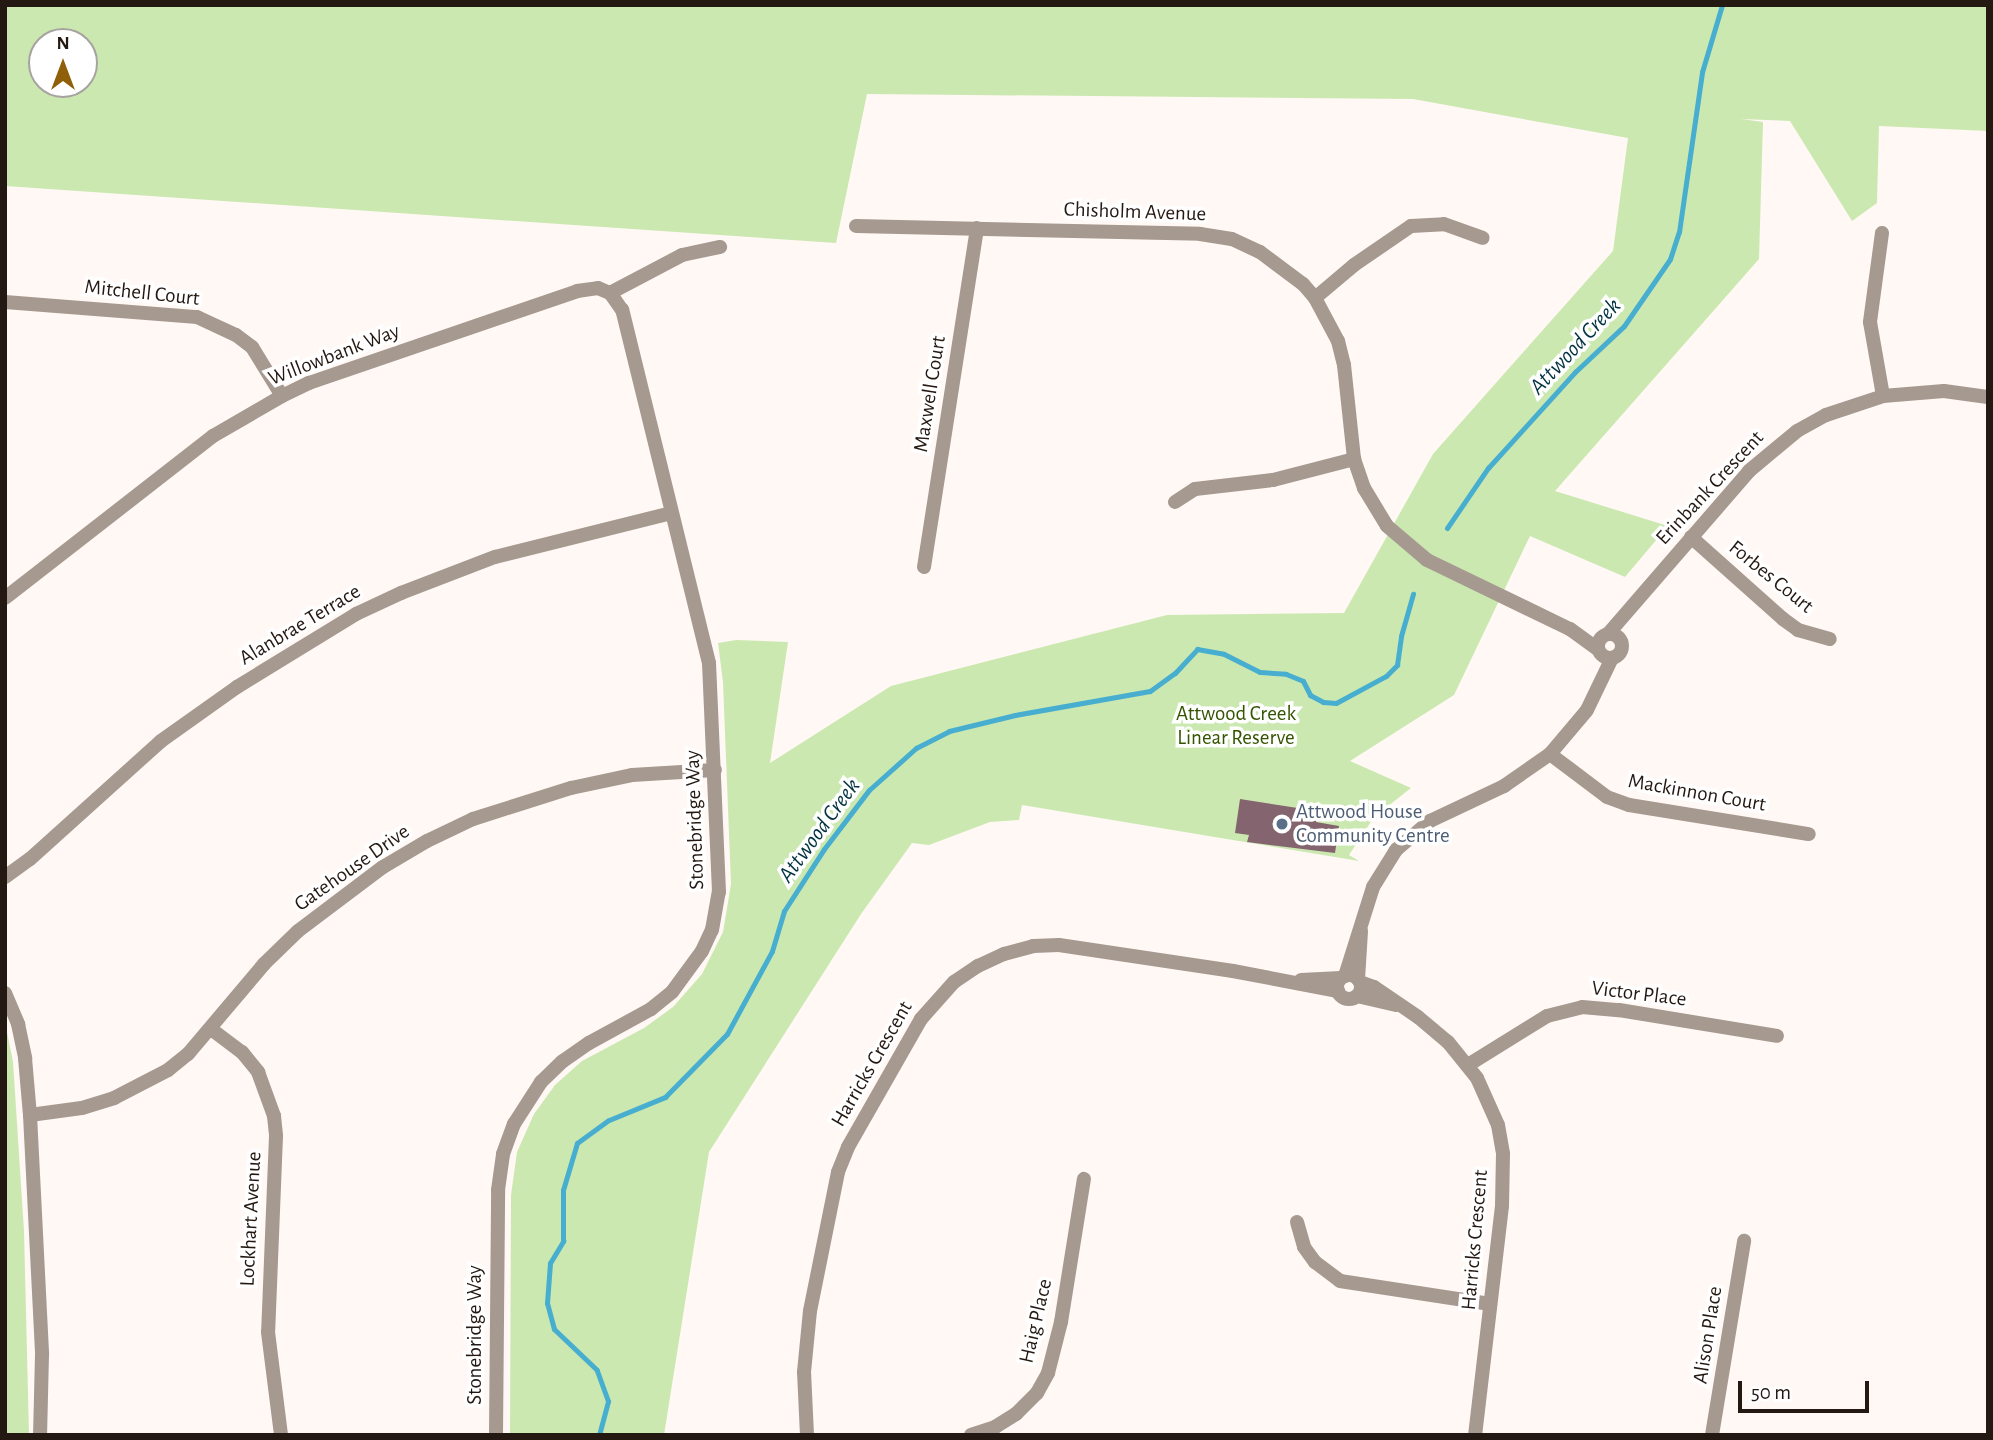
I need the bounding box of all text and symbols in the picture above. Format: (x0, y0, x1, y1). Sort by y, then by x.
north arrow (28, 28, 98, 98)
text: N (56, 34, 70, 53)
street label: Chisholm Avenue (1063, 197, 1207, 227)
street label: Mitchell Court (83, 274, 201, 312)
water label: Attwood Creek (1524, 293, 1628, 401)
street label: Willowbank Way (265, 318, 403, 392)
street label: Maxwell Court (908, 334, 952, 454)
street label: Erinbank Crescent (1651, 426, 1769, 550)
street label: Forbes Court (1724, 535, 1818, 619)
street label: Alanbrae Terrace (235, 579, 365, 671)
park label: Attwood Creek Linear Reserve (1176, 701, 1296, 751)
street label: Stonebridge Way (680, 750, 710, 890)
street label: Mackinnon Court (1626, 768, 1768, 818)
water label: Attwood Creek (773, 774, 867, 888)
place label: Attwood House Community Centre (1296, 799, 1450, 849)
marker: Attwood House Community Centre (1274, 816, 1290, 832)
street label: Gatehouse Drive (290, 819, 414, 917)
street label: Victor Place (1590, 976, 1688, 1012)
street label: Harricks Crescent (826, 997, 918, 1131)
street label: Lockhart Avenue (235, 1151, 267, 1287)
street label: Harricks Crescent (1456, 1169, 1494, 1311)
street label: Stonebridge Way (462, 1265, 488, 1405)
street label: Haig Place (1014, 1276, 1058, 1366)
street label: Alison Place (1688, 1285, 1728, 1385)
scale bar (1741, 1366, 1872, 1410)
text: 50 m (1751, 1382, 1791, 1403)

